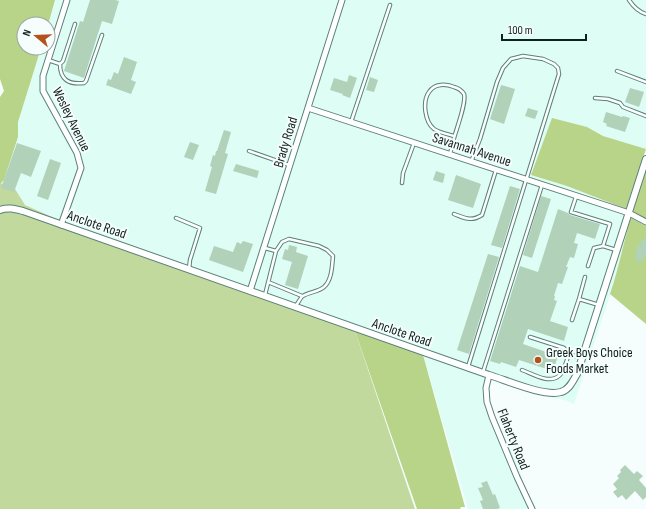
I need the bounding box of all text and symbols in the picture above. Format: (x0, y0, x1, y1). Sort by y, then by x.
north arrow (16, 16, 56, 56)
scale bar (502, 16, 586, 42)
text: 100 m (508, 23, 533, 38)
text: N (20, 28, 34, 38)
street label: Wesley Avenue (49, 84, 94, 154)
street label: Brady Road (270, 115, 301, 170)
street label: Savannah Avenue (430, 129, 513, 170)
street label: Anclote Road (64, 206, 129, 243)
street label: Anclote Road (369, 314, 434, 351)
place label: Greek Boys Choice Foods Market (546, 344, 633, 377)
marker: Greek Boys Choice Foods Market (533, 355, 543, 365)
street label: Flaherty Road (494, 406, 534, 472)

